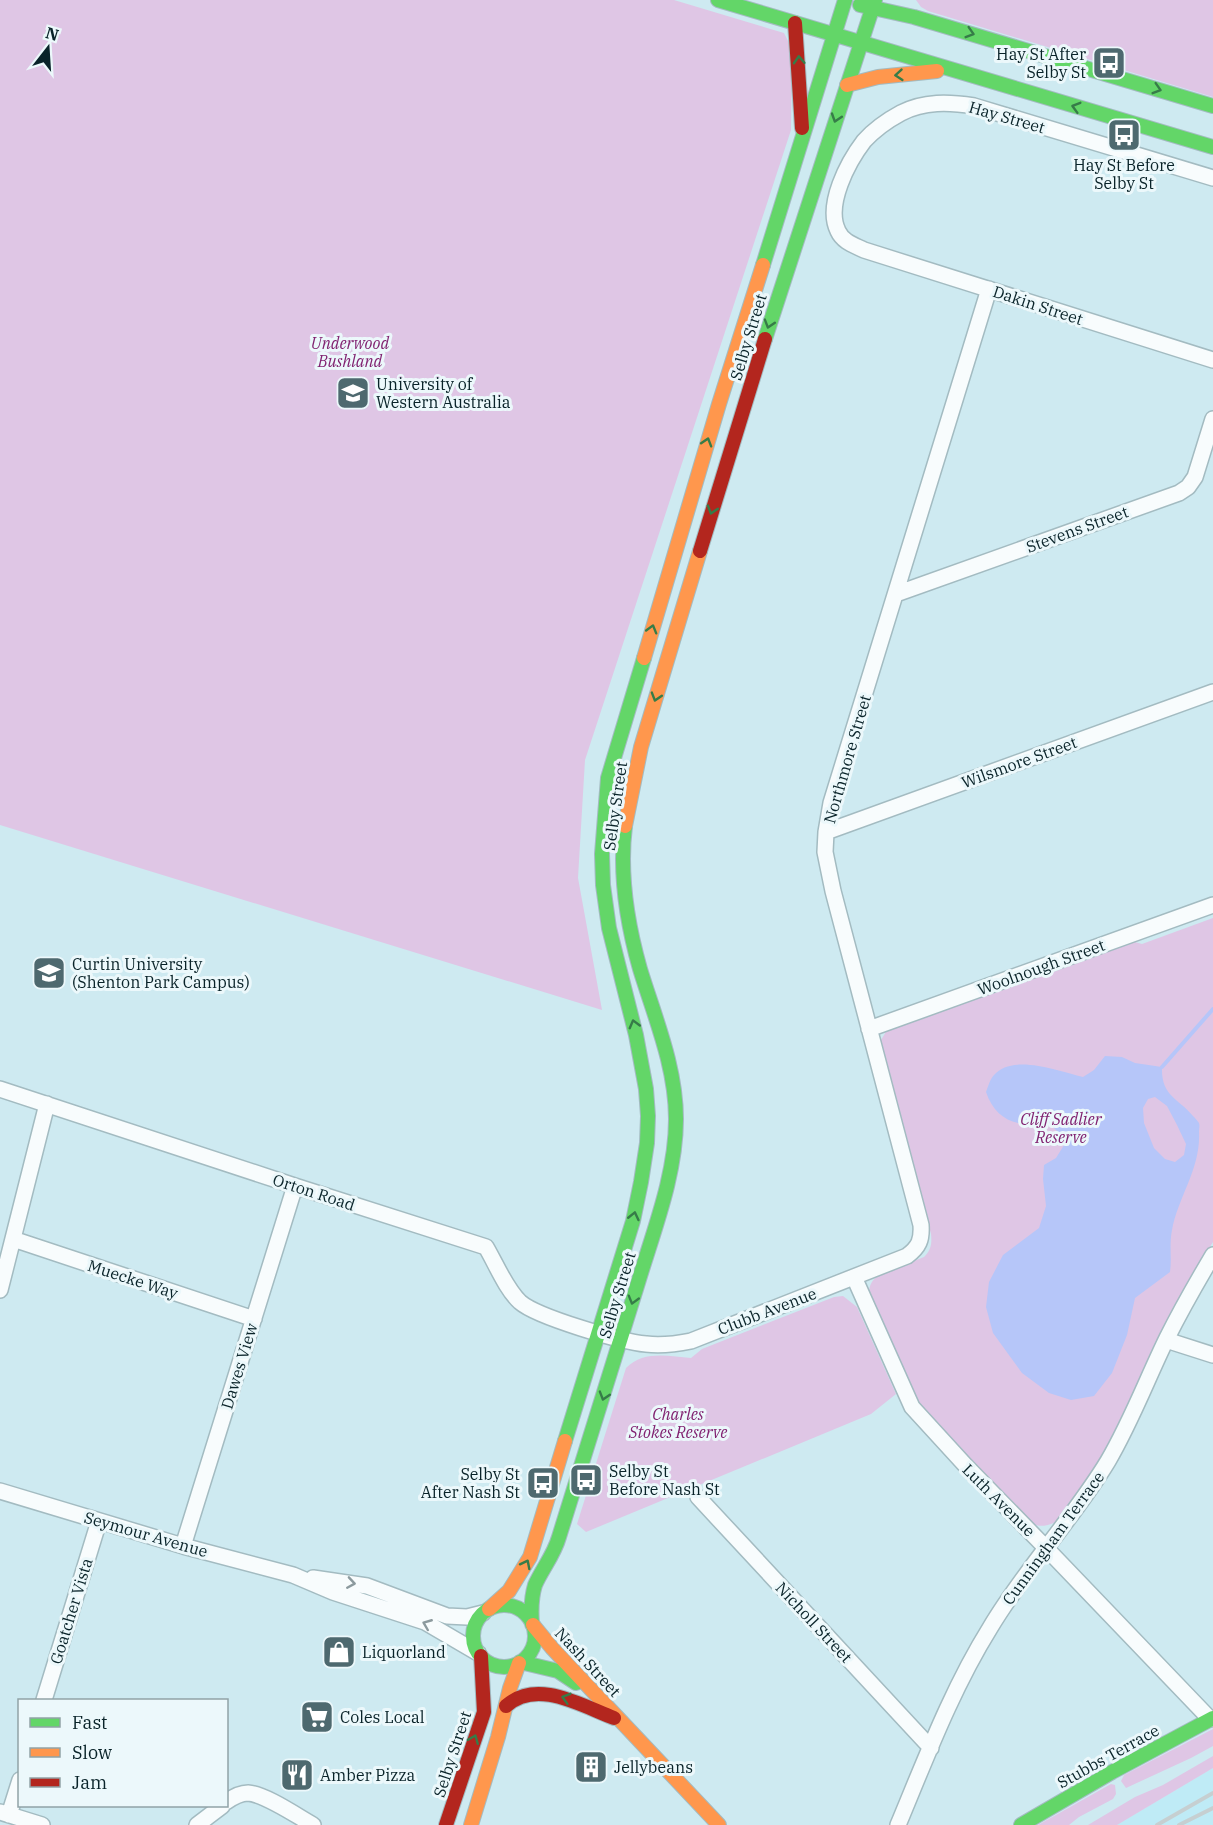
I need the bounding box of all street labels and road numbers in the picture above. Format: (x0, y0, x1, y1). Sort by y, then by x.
street label: Hay Street (967, 97, 1048, 138)
street label: Dakin Street (991, 281, 1086, 329)
street label: Selby Street (725, 291, 771, 383)
street label: Stevens Street (1023, 501, 1131, 557)
street label: Northmore Street (819, 692, 875, 826)
street label: Wilsmore Street (958, 732, 1080, 792)
street label: Selby Street (599, 760, 631, 852)
street label: Woolnough Street (974, 935, 1108, 999)
street label: Orton Road (270, 1169, 358, 1215)
street label: Selby Street (594, 1249, 640, 1341)
street label: Muecke Way (85, 1255, 181, 1303)
street label: Clubb Avenue (715, 1283, 819, 1339)
street label: Dawes View (216, 1320, 262, 1411)
street label: Luth Avenue (958, 1459, 1040, 1541)
street label: Cunningham Terrace (998, 1467, 1108, 1609)
street label: Seymour Avenue (82, 1507, 210, 1561)
street label: Goatcher Vista (45, 1555, 97, 1667)
street label: Nicholl Street (772, 1578, 857, 1667)
street label: Nash Street (551, 1623, 625, 1701)
street label: Selby Street (429, 1708, 475, 1800)
street label: Stubbs Terrace (1054, 1720, 1162, 1792)

